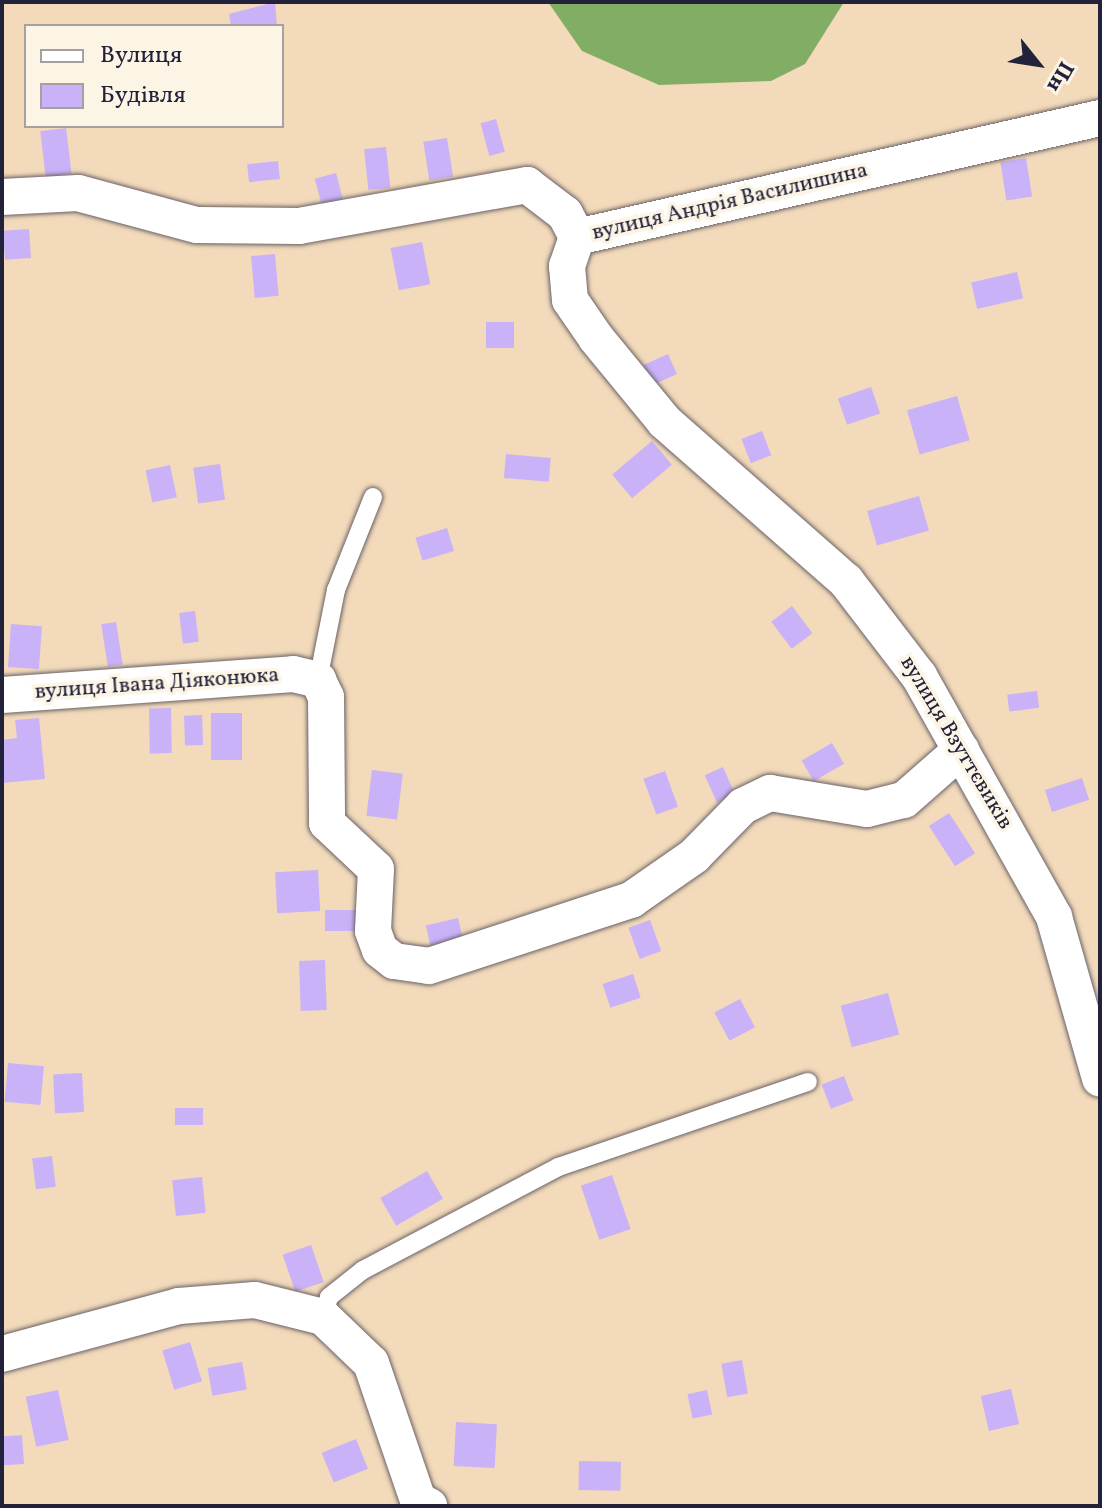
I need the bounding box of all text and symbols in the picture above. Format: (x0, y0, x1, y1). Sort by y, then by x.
legend (24, 24, 284, 128)
north arrow (998, 24, 1078, 104)
text: Вулиця (100, 39, 182, 73)
text: Пн (1038, 55, 1080, 98)
text: Будівля (100, 79, 186, 113)
street label: вулиця Андрія Василишина (590, 157, 870, 247)
street label: вулиця Взуттєвиків (894, 652, 1018, 834)
street label: вулиця Івана Діяконюка (34, 662, 280, 706)

